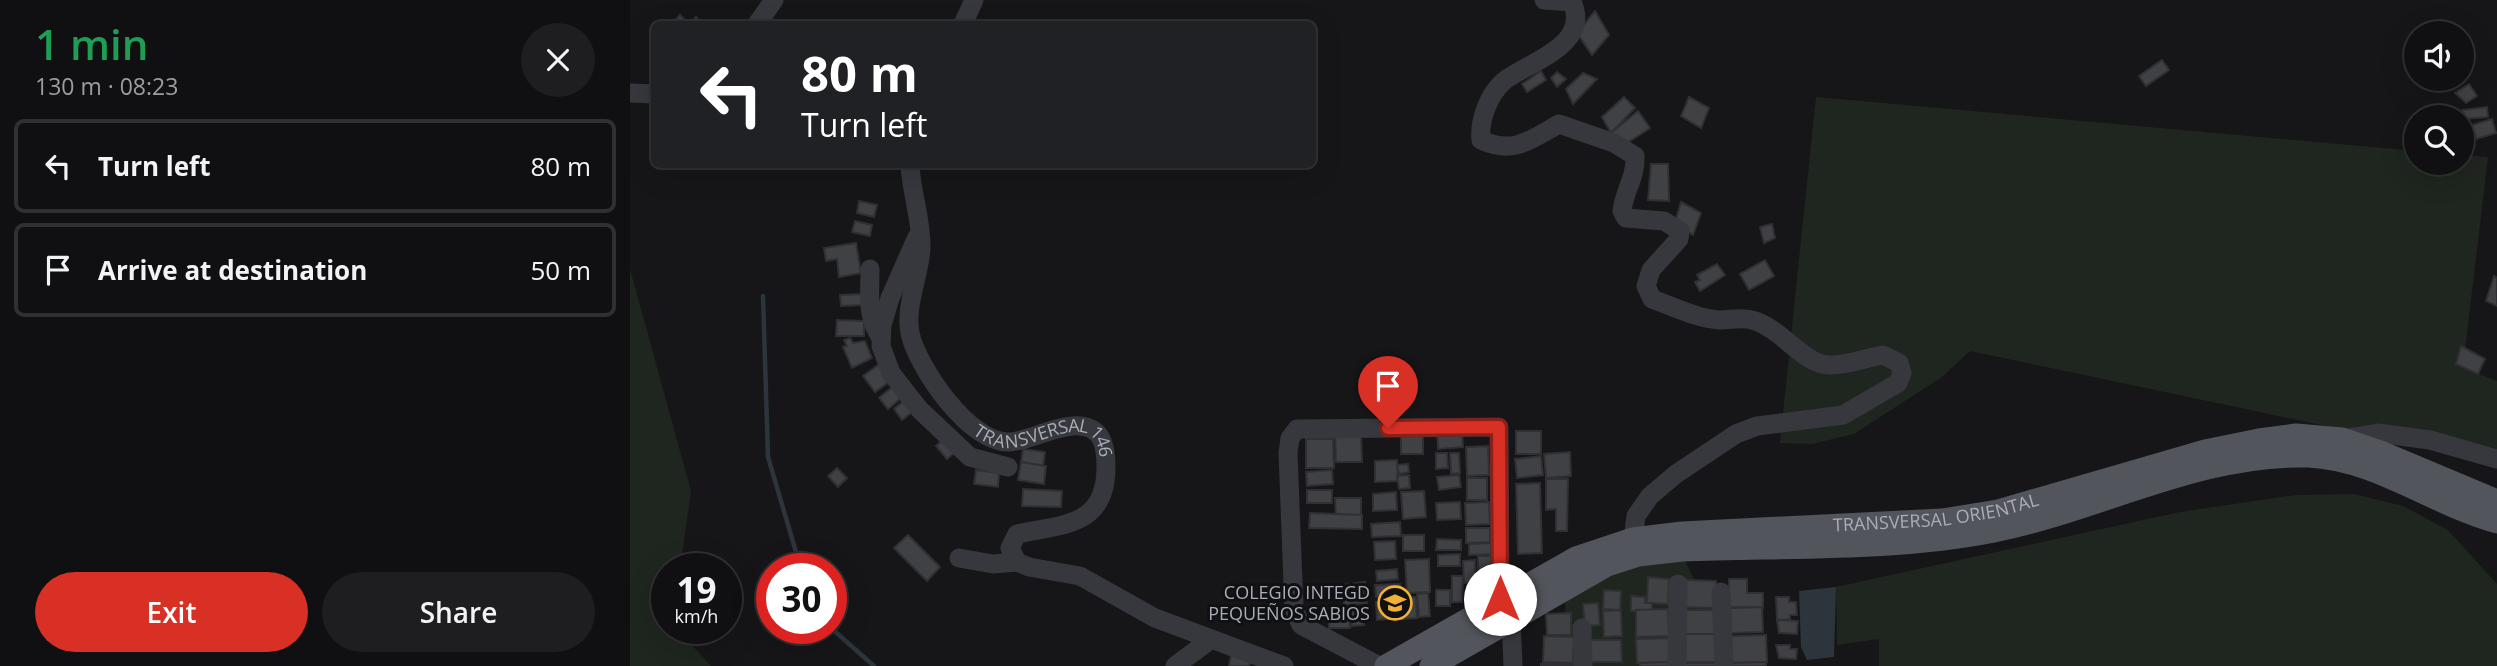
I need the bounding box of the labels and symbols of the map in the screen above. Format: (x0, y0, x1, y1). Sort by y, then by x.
pin (1358, 356, 1418, 428)
street label: TRANSVERSAL 146 (970, 413, 1119, 458)
street label: TRANSVERSAL ORIENTAL (1832, 487, 2041, 536)
speed limit sign: 30 (756, 553, 847, 644)
position arrow (1463, 562, 1537, 636)
place label: COLEGIO INTEGD PEQUEÑOS SABIOS (1208, 580, 1370, 625)
school or university icon: COLEGIO INTEGD PEQUEÑOS SABIOS (1376, 584, 1414, 622)

